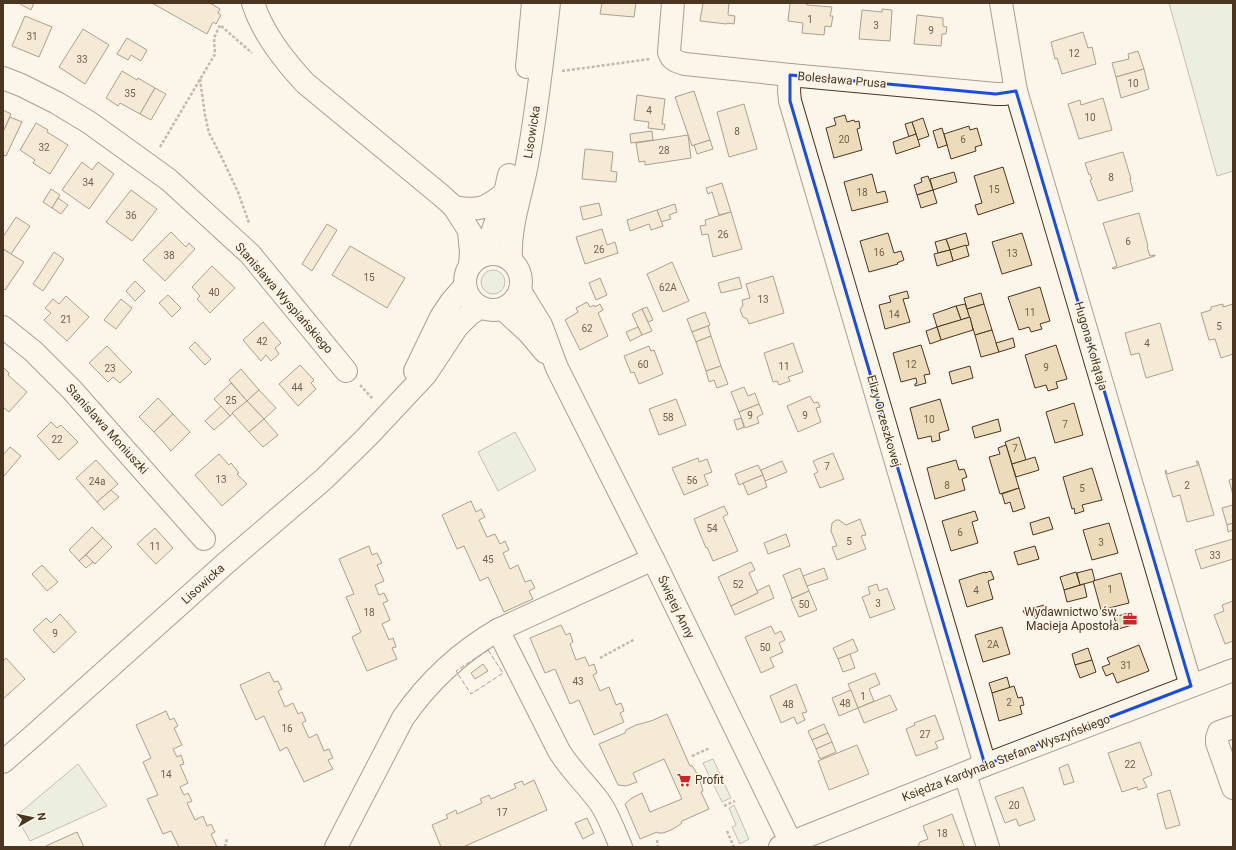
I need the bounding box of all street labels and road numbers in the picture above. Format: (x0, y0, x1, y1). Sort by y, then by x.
street label: Bolesława Prusa (797, 69, 887, 91)
street label: Lisowicka (521, 105, 543, 159)
street label: Stanisława Wyspiańskiego (232, 240, 336, 356)
street label: Hugona Kołłątaja (1072, 300, 1110, 392)
street label: Elizy Orzeszkowej (864, 373, 904, 469)
street label: Stanisława Moniuszki (63, 381, 151, 477)
street label: Lisowicka (179, 561, 227, 607)
street label: Świętej Anny (655, 573, 698, 641)
street label: Księdza Kardynała Stefana Wyszyńskiego (900, 712, 1112, 804)

